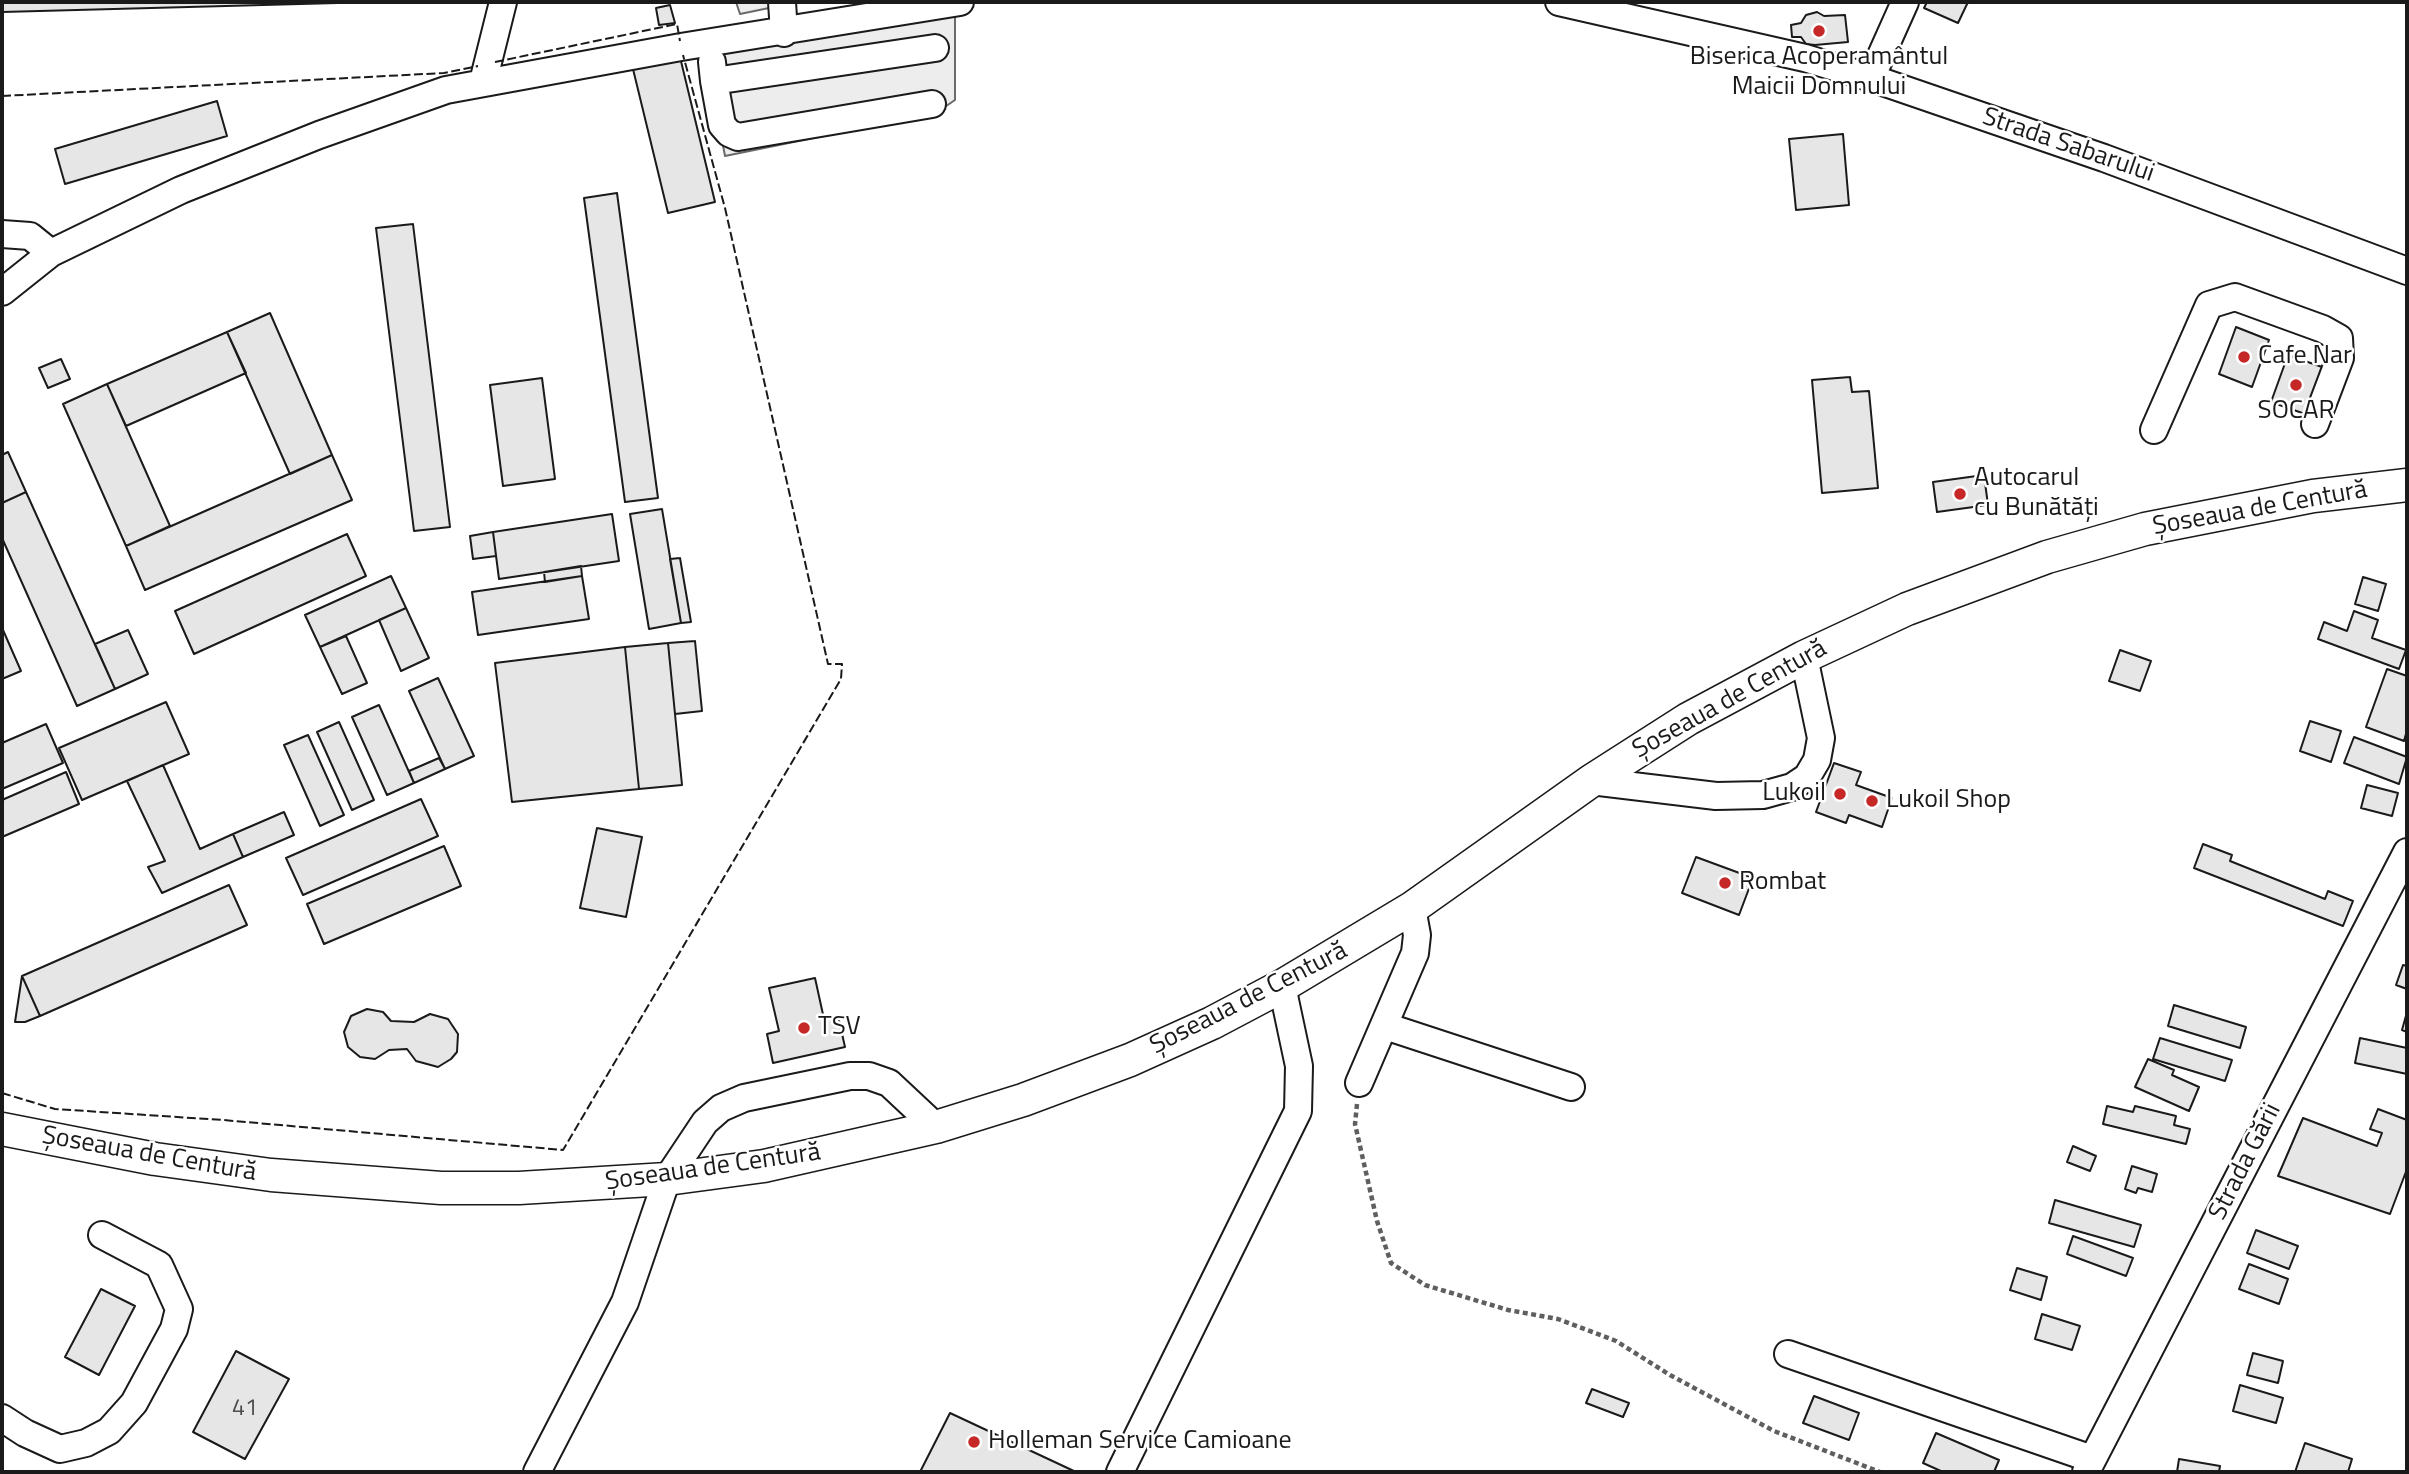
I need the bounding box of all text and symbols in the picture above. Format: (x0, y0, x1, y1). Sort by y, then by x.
marker: Biserica Acoperamântul Maicii Domnului (1811, 23, 1827, 39)
place label: Biserica Acoperamântul Maicii Domnului (1690, 42, 1948, 104)
street label: Strada Sabarului (1978, 102, 2158, 190)
place label: Cafe Nar (2258, 341, 2352, 373)
marker: Cafe Nar (2236, 349, 2252, 365)
marker: SOCAR (2288, 377, 2304, 393)
place label: SOCAR (2258, 396, 2334, 428)
place label: Autocarul cu Bunătăți (1974, 463, 2099, 524)
street label: Șoseaua de Centură (2150, 475, 2370, 543)
marker: Autocarul cu Bunătăți (1952, 486, 1968, 502)
street label: Șoseaua de Centură (1627, 634, 1833, 766)
place label: Lukoil (1762, 778, 1826, 810)
place label: Lukoil Shop (1886, 785, 2011, 817)
marker: Lukoil (1832, 786, 1848, 802)
marker: Lukoil Shop (1864, 793, 1880, 809)
place label: Rombat (1739, 867, 1826, 899)
marker: Rombat (1717, 875, 1733, 891)
street label: Șoseaua de Centură (1145, 936, 1353, 1062)
place label: TSV (818, 1012, 861, 1044)
marker: TSV (796, 1020, 812, 1036)
street label: Strada Gării (2203, 1098, 2289, 1226)
street label: Șoseaua de Centură (39, 1121, 259, 1189)
street label: Șoseaua de Centură (603, 1137, 823, 1199)
house number: 41 (232, 1395, 258, 1423)
place label: Holleman Service Camioane (988, 1426, 1292, 1458)
marker: Holleman Service Camioane (966, 1434, 982, 1450)

